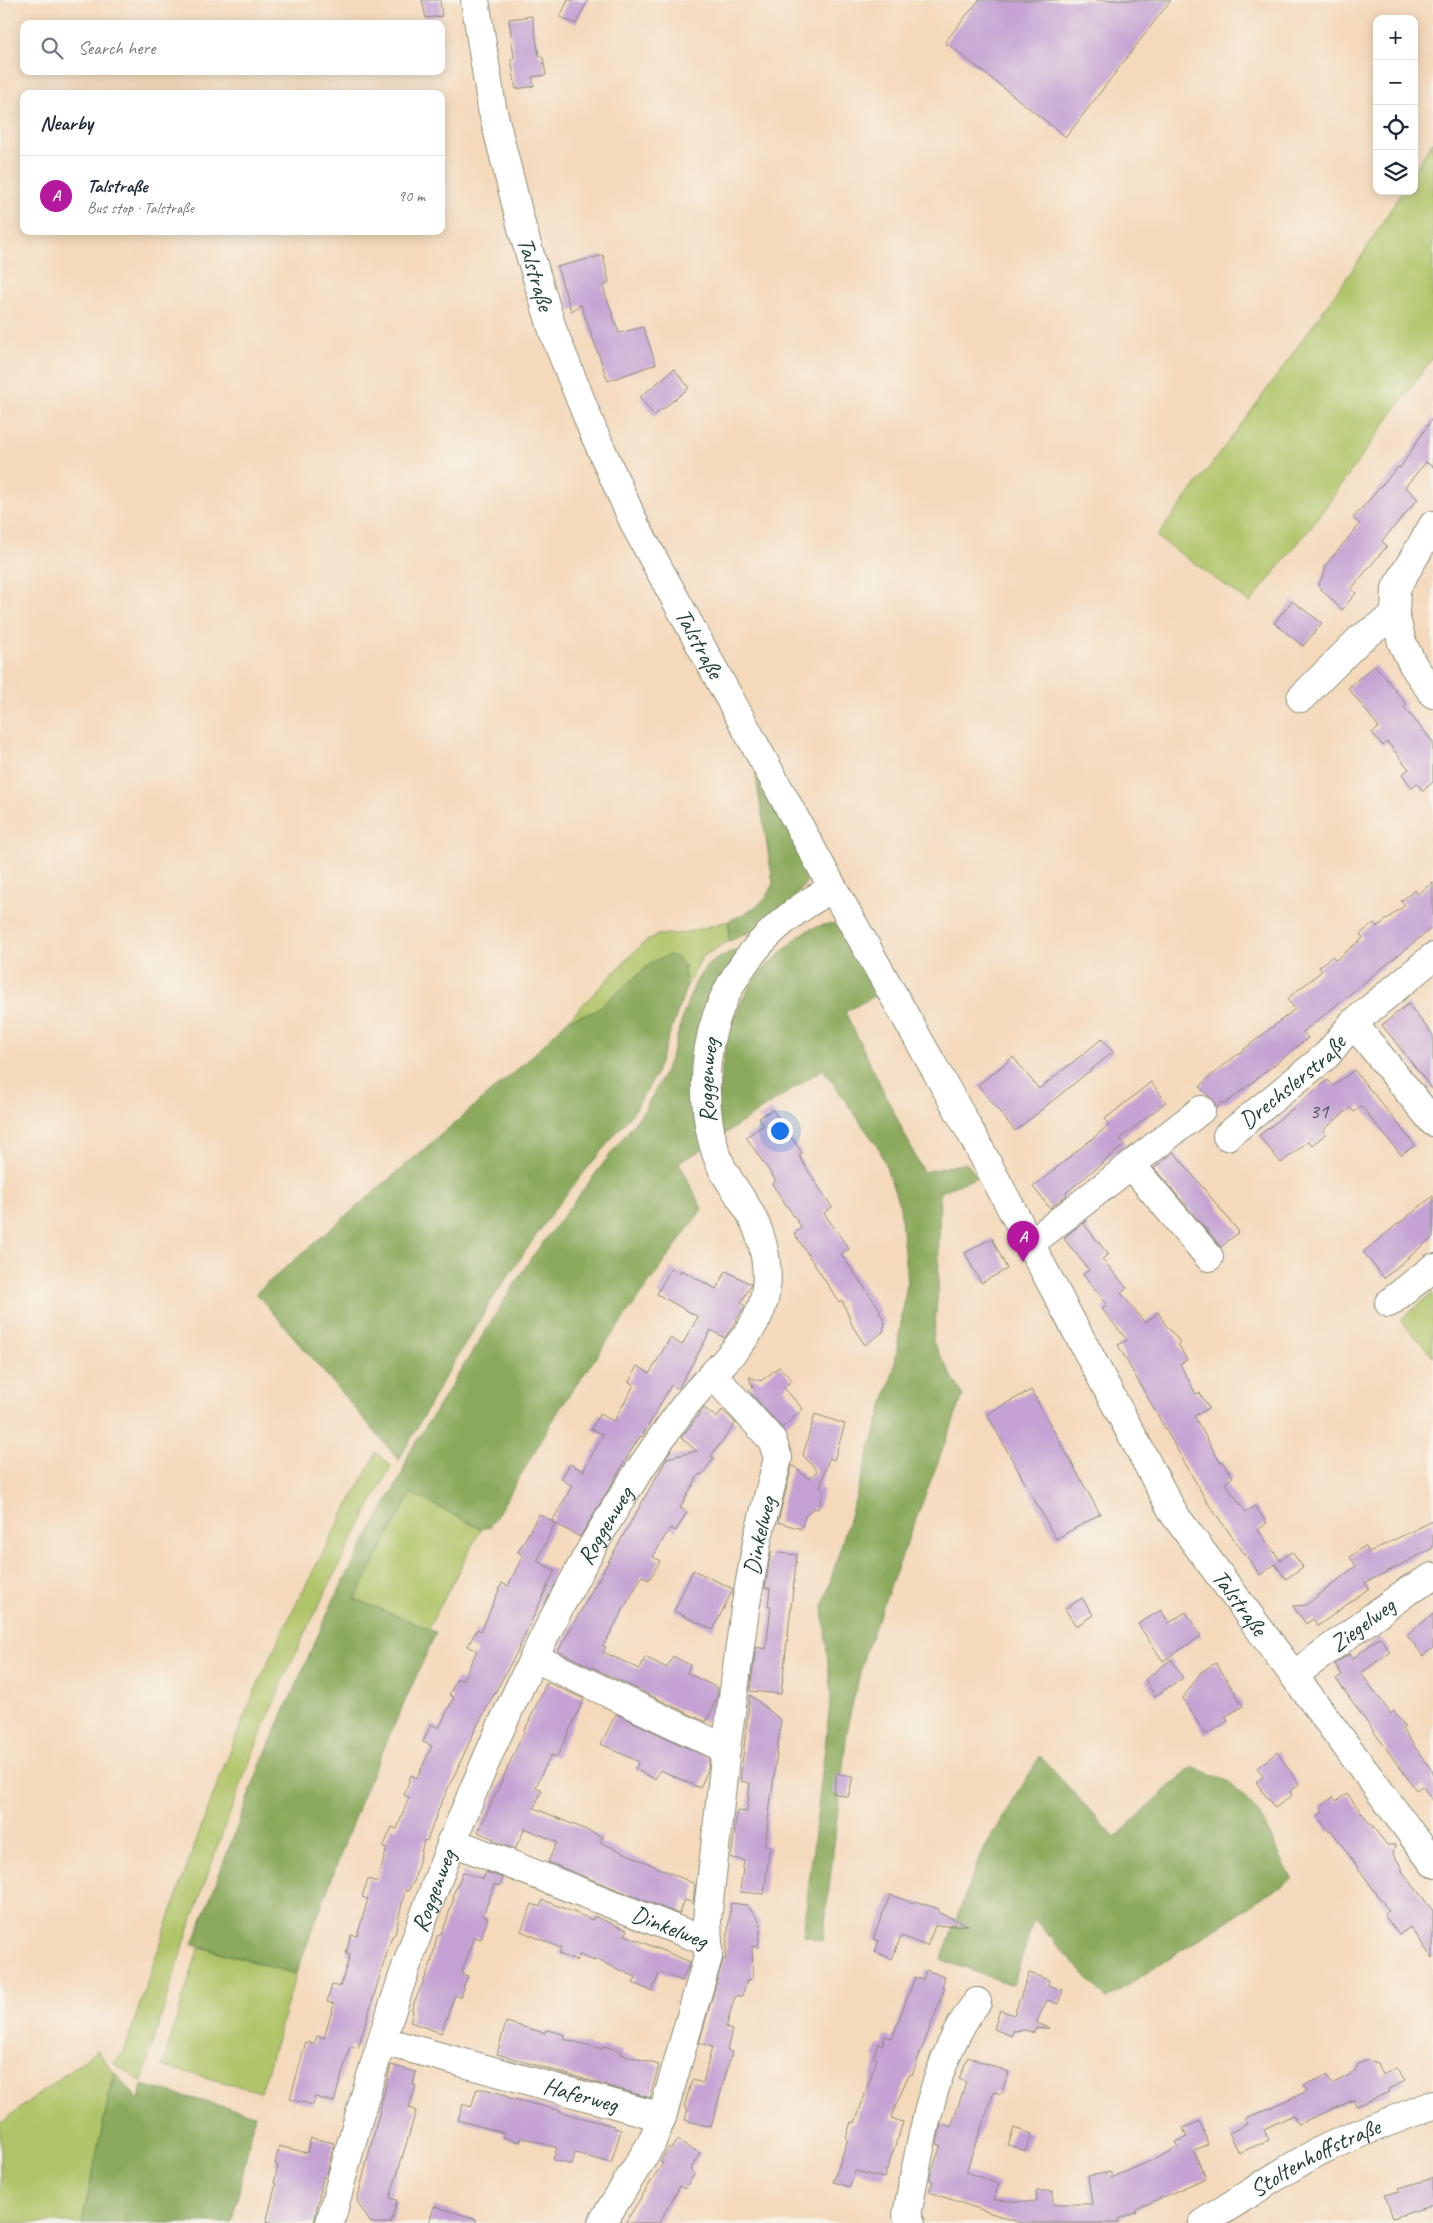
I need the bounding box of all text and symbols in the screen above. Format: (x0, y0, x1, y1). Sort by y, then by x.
map controls (1373, 15, 1418, 195)
button: + (1373, 15, 1418, 60)
search box (20, 20, 445, 75)
icon: search (38, 34, 66, 62)
text: Search here (78, 36, 155, 60)
button: − (1373, 60, 1418, 105)
button: locate (1373, 105, 1418, 150)
text: Nearby (40, 110, 93, 136)
button: layers (1373, 150, 1418, 195)
text: Talstraße (87, 174, 147, 198)
text: A (52, 186, 60, 206)
text: 90 m (398, 186, 425, 206)
text: Bus stop · Talstraße (87, 198, 194, 218)
street label: Talstraße (511, 234, 562, 316)
street label: Talstraße (668, 603, 732, 685)
street label: Drechslerstraße (1233, 1027, 1354, 1135)
street label: Roggenweg (691, 1033, 726, 1125)
house number: 31 (1310, 1098, 1330, 1124)
your location (767, 1118, 793, 1144)
pin: A (1007, 1221, 1039, 1262)
street label: Roggenweg (570, 1479, 641, 1570)
street label: Dinkelweg (736, 1491, 783, 1577)
street label: Talstraße (1205, 1563, 1276, 1644)
street label: Ziegelweg (1324, 1590, 1402, 1659)
street label: Roggenweg (404, 1843, 463, 1936)
street label: Dinkelweg (627, 1899, 714, 1956)
street label: Haferweg (540, 2070, 623, 2120)
street label: Stoltenhoffstraße (1244, 2111, 1386, 2204)

